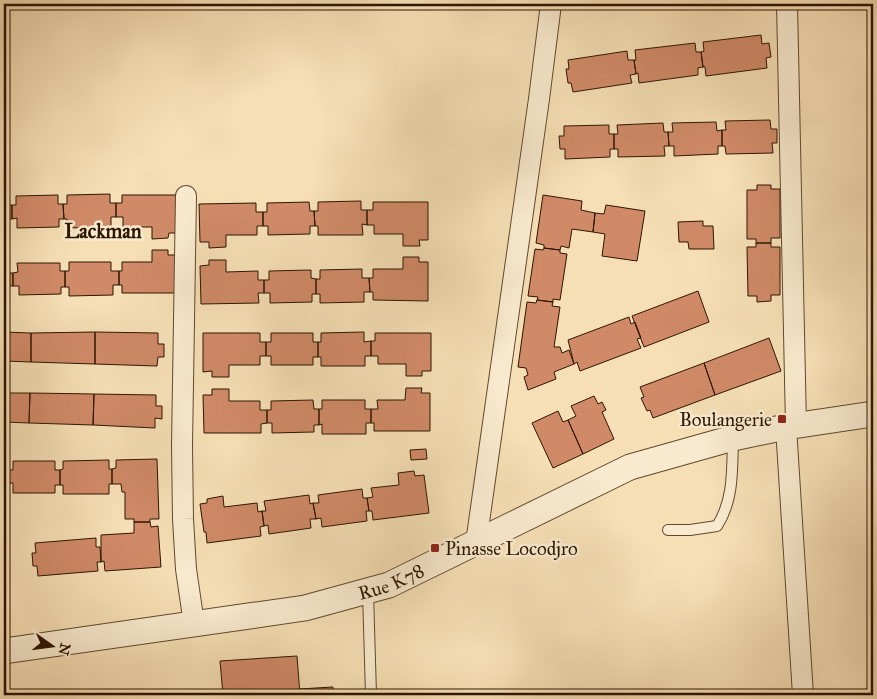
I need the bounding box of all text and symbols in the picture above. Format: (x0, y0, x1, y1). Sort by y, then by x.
district label: Lackman (64, 219, 142, 243)
place label: Boulangerie (679, 408, 772, 432)
marker: Boulangerie (776, 413, 788, 425)
place label: Pinasse Locodjro (445, 537, 578, 560)
marker: Pinasse Locodjro (429, 542, 441, 554)
street label: Rue K78 (355, 558, 428, 604)
north arrow (28, 622, 78, 672)
text: N (54, 641, 74, 657)

